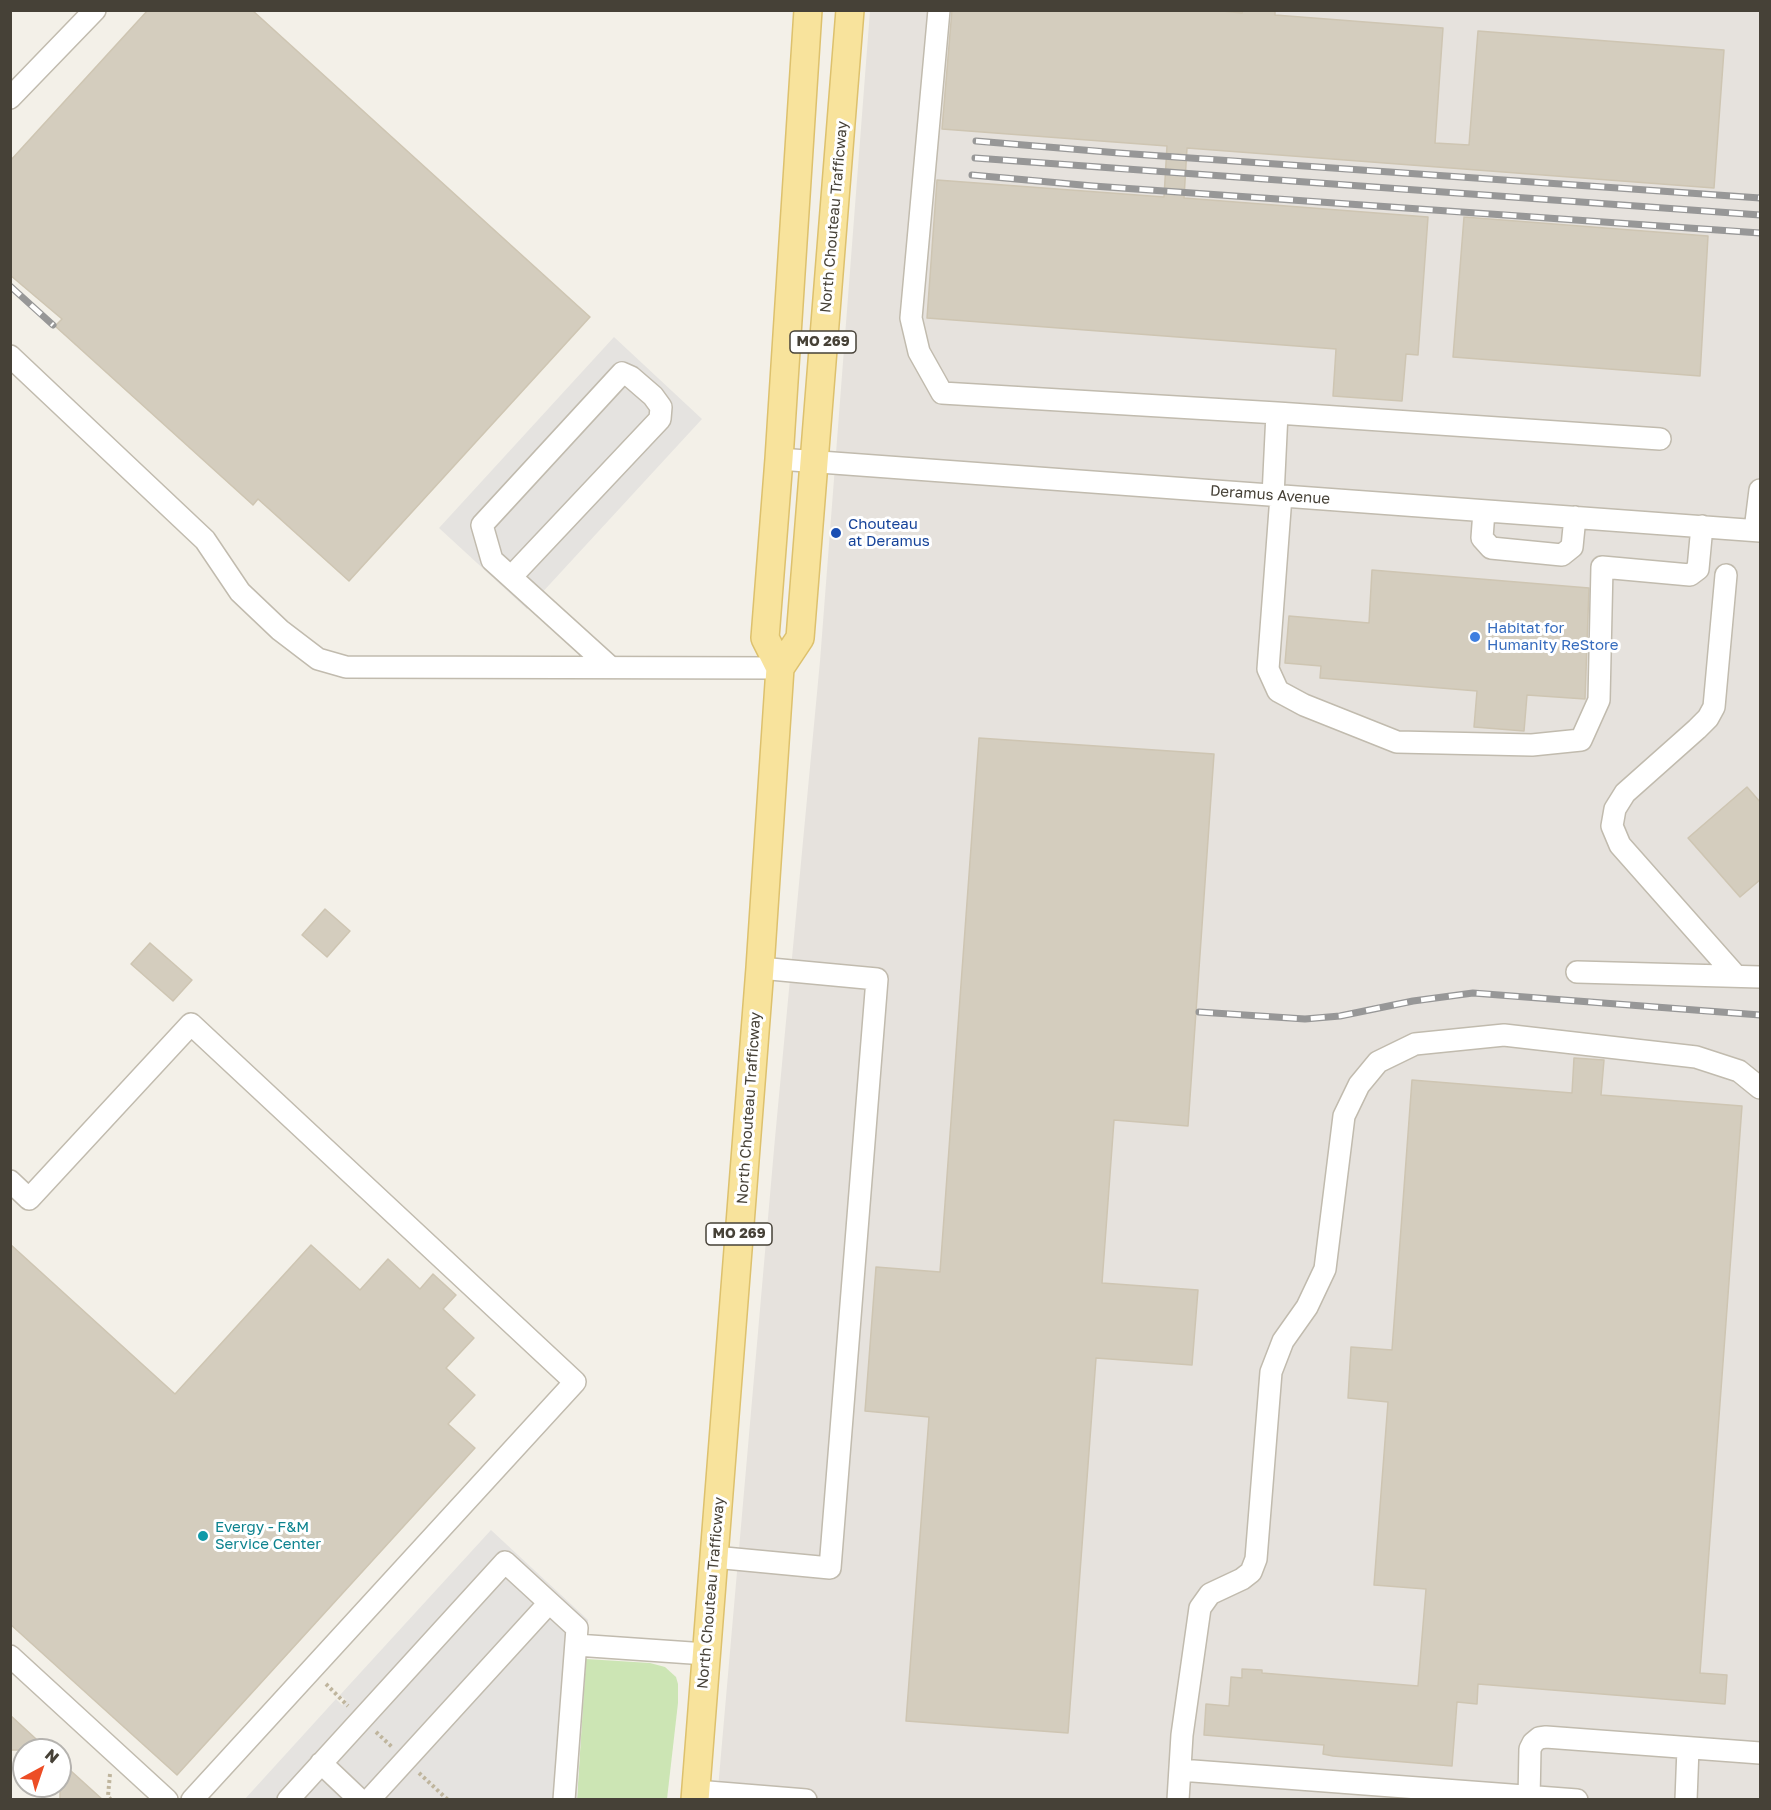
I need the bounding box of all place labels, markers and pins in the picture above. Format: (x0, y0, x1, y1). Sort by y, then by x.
place label: Chouteau at Deramus (848, 515, 930, 550)
marker: Chouteau at Deramus (829, 526, 843, 540)
place label: Habitat for Humanity ReStore (1487, 619, 1618, 654)
marker: Habitat for Humanity ReStore (1468, 630, 1482, 644)
place label: Evergy - F&M Service Center (215, 1518, 321, 1553)
marker: Evergy - F&M Service Center (196, 1529, 210, 1543)

